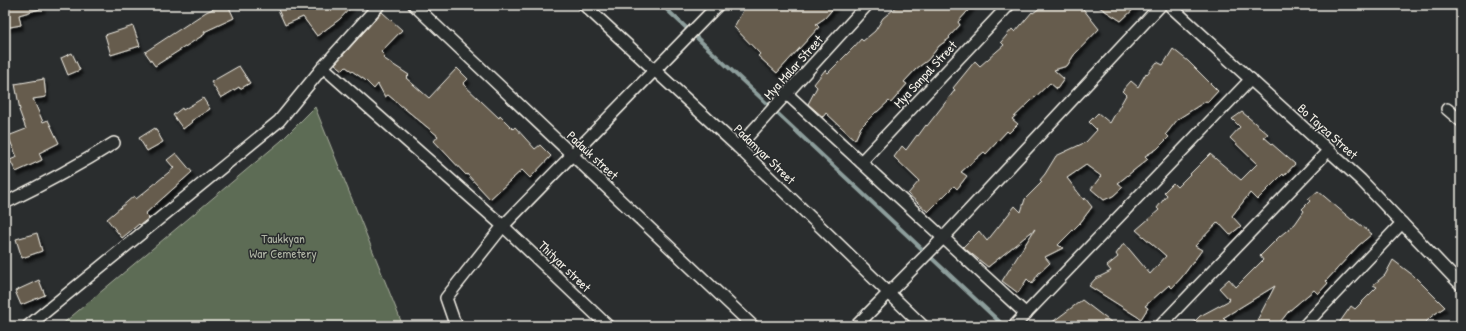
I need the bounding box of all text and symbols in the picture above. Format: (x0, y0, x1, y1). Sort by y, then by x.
street label: Mya Malar Street (759, 31, 827, 103)
street label: Mya Sanpal Street (889, 36, 961, 111)
street label: Bo Tayza Street (1294, 99, 1362, 163)
street label: Padamyar Street (730, 120, 800, 188)
street label: Padauk street (563, 126, 623, 184)
park label: Taukkyan War Cemetery (249, 229, 317, 262)
street label: Thityar street (535, 236, 596, 296)

